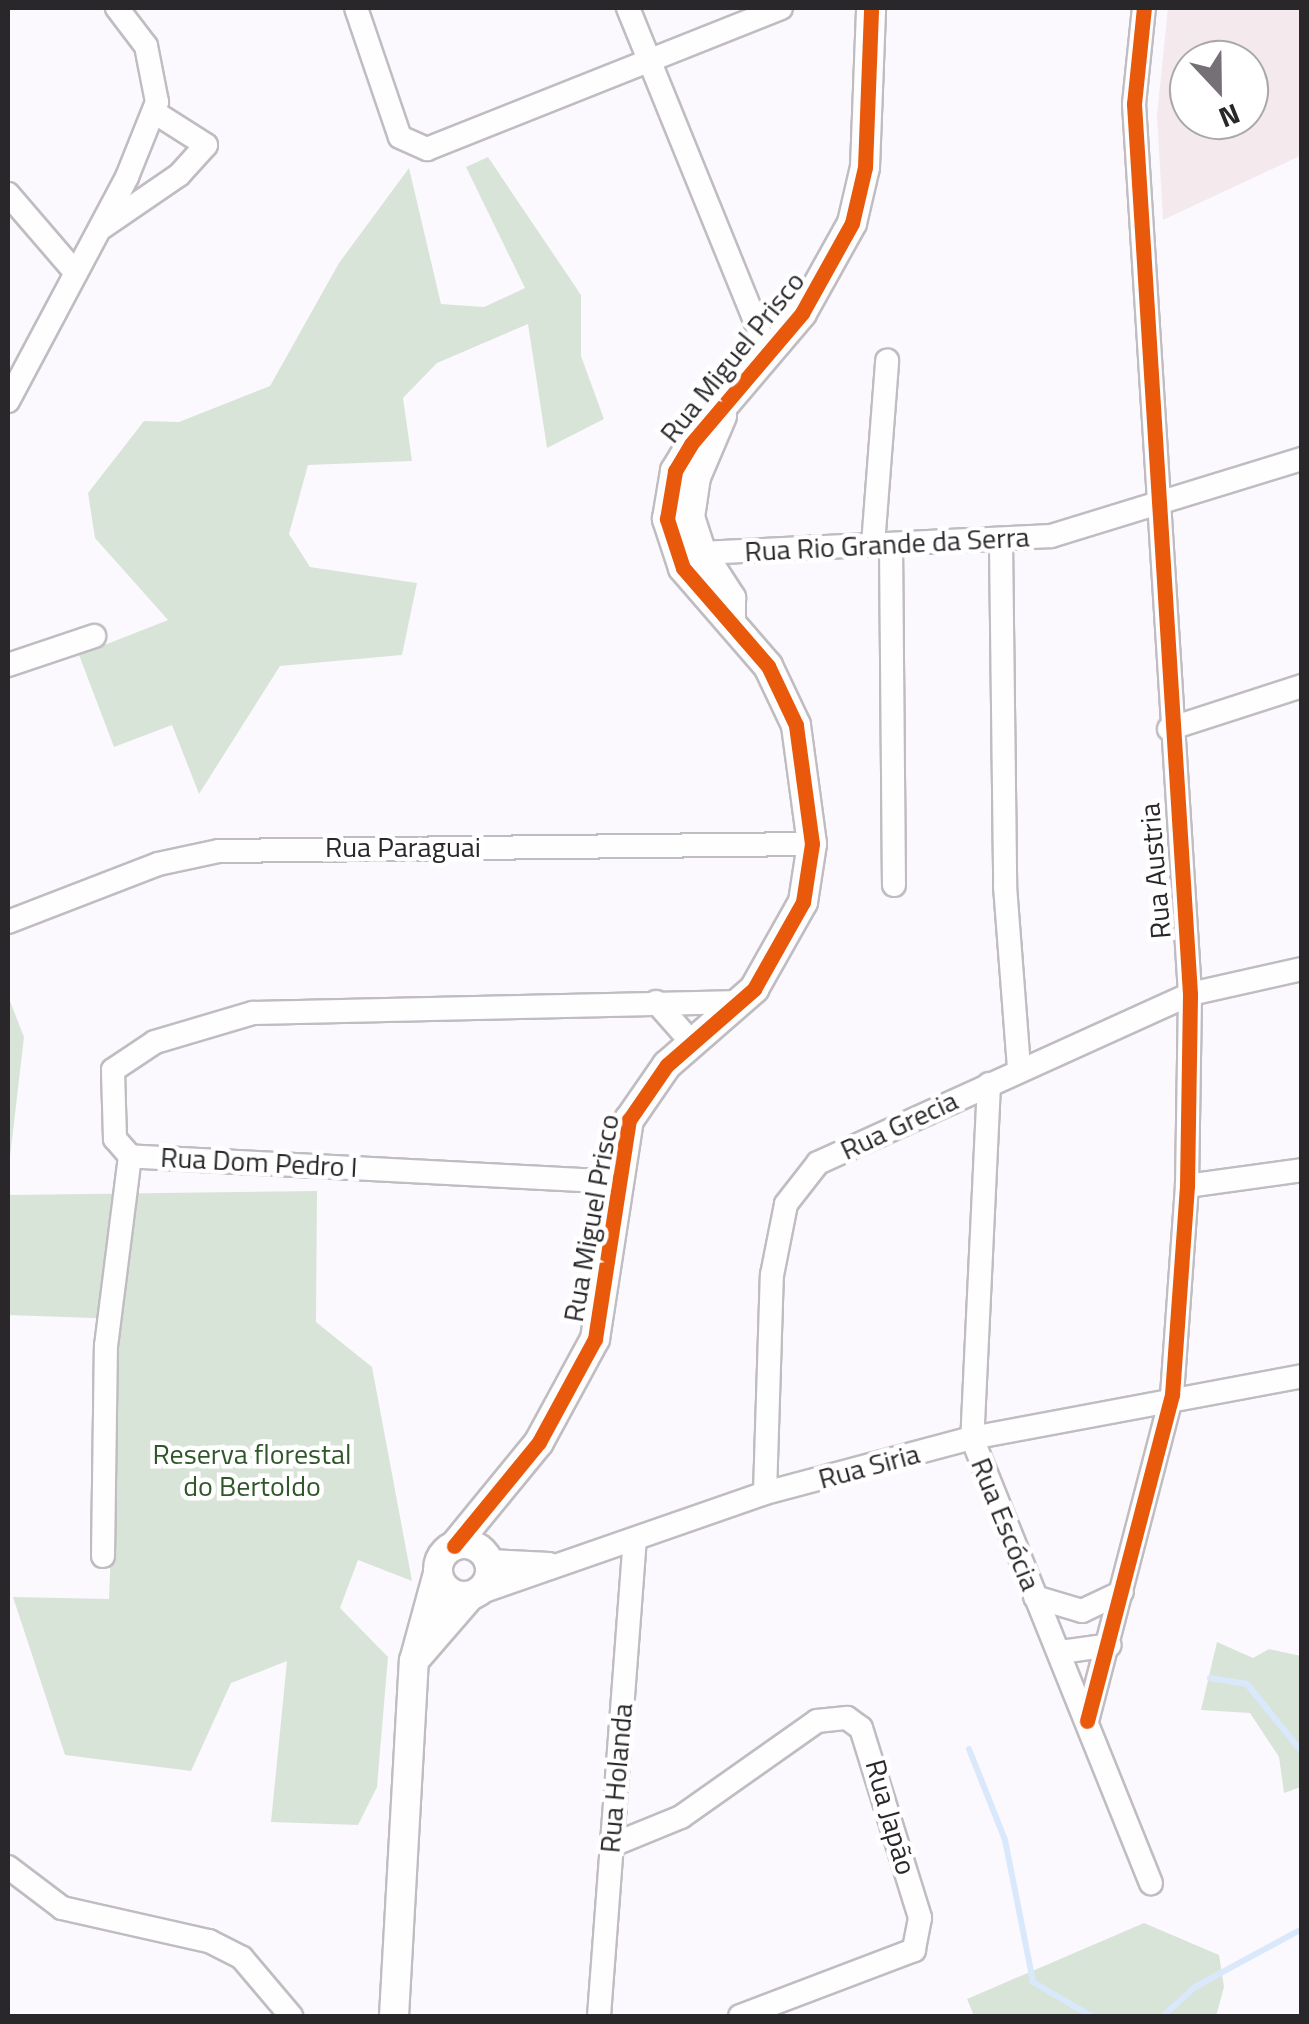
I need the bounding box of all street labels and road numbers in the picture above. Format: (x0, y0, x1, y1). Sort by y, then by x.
street label: Rua Miguel Prisco (653, 265, 811, 449)
street label: Rua Rio Grande da Serra (744, 520, 1030, 568)
street label: Rua Austria (1132, 802, 1178, 940)
street label: Rua Paraguai (325, 830, 481, 864)
street label: Rua Grecia (835, 1083, 963, 1167)
street label: Rua Miguel Prisco (556, 1112, 626, 1324)
street label: Rua Dom Pedro I (160, 1140, 358, 1184)
street label: Rua Siria (815, 1436, 923, 1496)
street label: Rua Escócia (964, 1453, 1048, 1595)
street label: Rua Holanda (593, 1702, 639, 1854)
street label: Rua Japão (859, 1756, 923, 1878)

